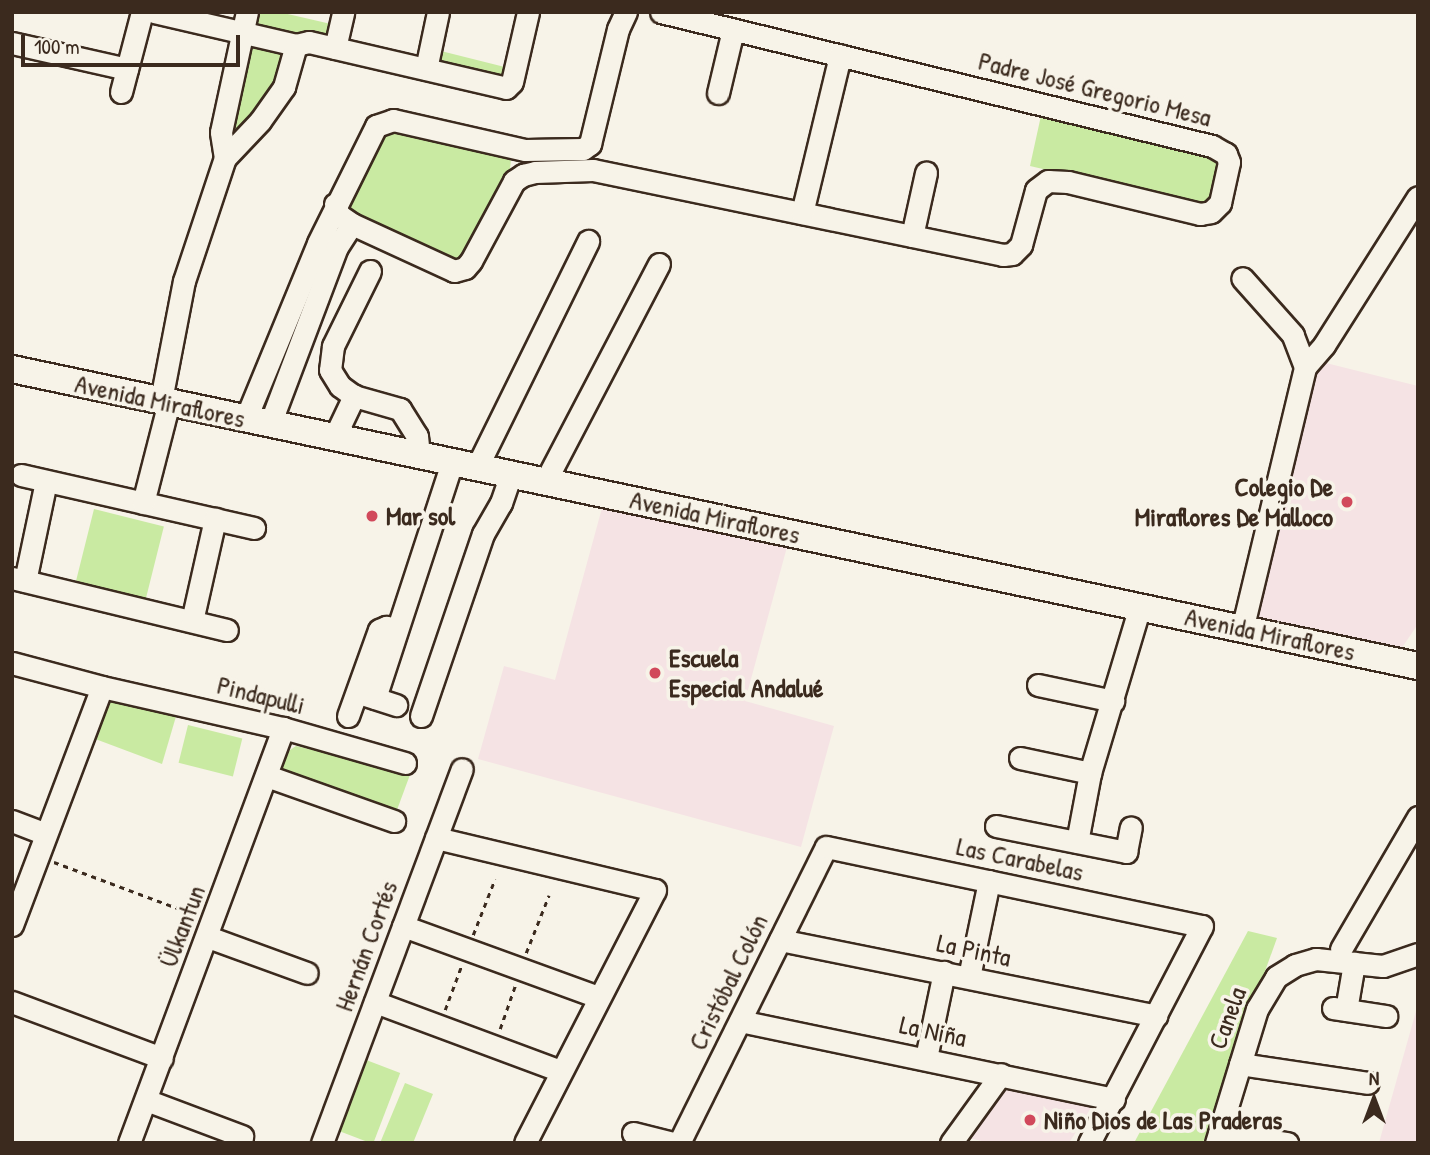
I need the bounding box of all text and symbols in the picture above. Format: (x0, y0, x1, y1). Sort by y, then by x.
scale bar (24, 21, 243, 65)
text: 100 m (34, 32, 80, 61)
street label: Padre José Gregorio Mesa (975, 45, 1215, 133)
street label: Avenida Miraflores (72, 368, 248, 434)
place label: Colegio De Miraflores De Malloco (1135, 471, 1333, 532)
street label: Avenida Miraflores (627, 484, 803, 550)
marker: Colegio De Miraflores De Malloco (1339, 494, 1355, 510)
place label: Mar sol (386, 500, 455, 532)
marker: Mar sol (364, 508, 380, 524)
street label: Avenida Miraflores (1182, 601, 1358, 667)
place label: Escuela Especial Andalué (669, 642, 823, 704)
marker: Escuela Especial Andalué (647, 665, 663, 681)
street label: Pindapulli (214, 669, 308, 721)
street label: Las Carabelas (954, 830, 1086, 888)
street label: Hernán Cortés (328, 877, 404, 1015)
street label: Ülkantun (152, 881, 212, 971)
street label: Cristóbal Colón (682, 909, 774, 1055)
street label: La Pinta (934, 927, 1014, 973)
street label: Canela (1201, 983, 1253, 1053)
street label: La Niña (897, 1009, 969, 1053)
north arrow (1339, 1064, 1409, 1134)
text: N (1369, 1065, 1379, 1091)
place label: Niño Dios de Las Praderas (1044, 1104, 1282, 1136)
marker: Niño Dios de Las Praderas (1022, 1112, 1038, 1128)

